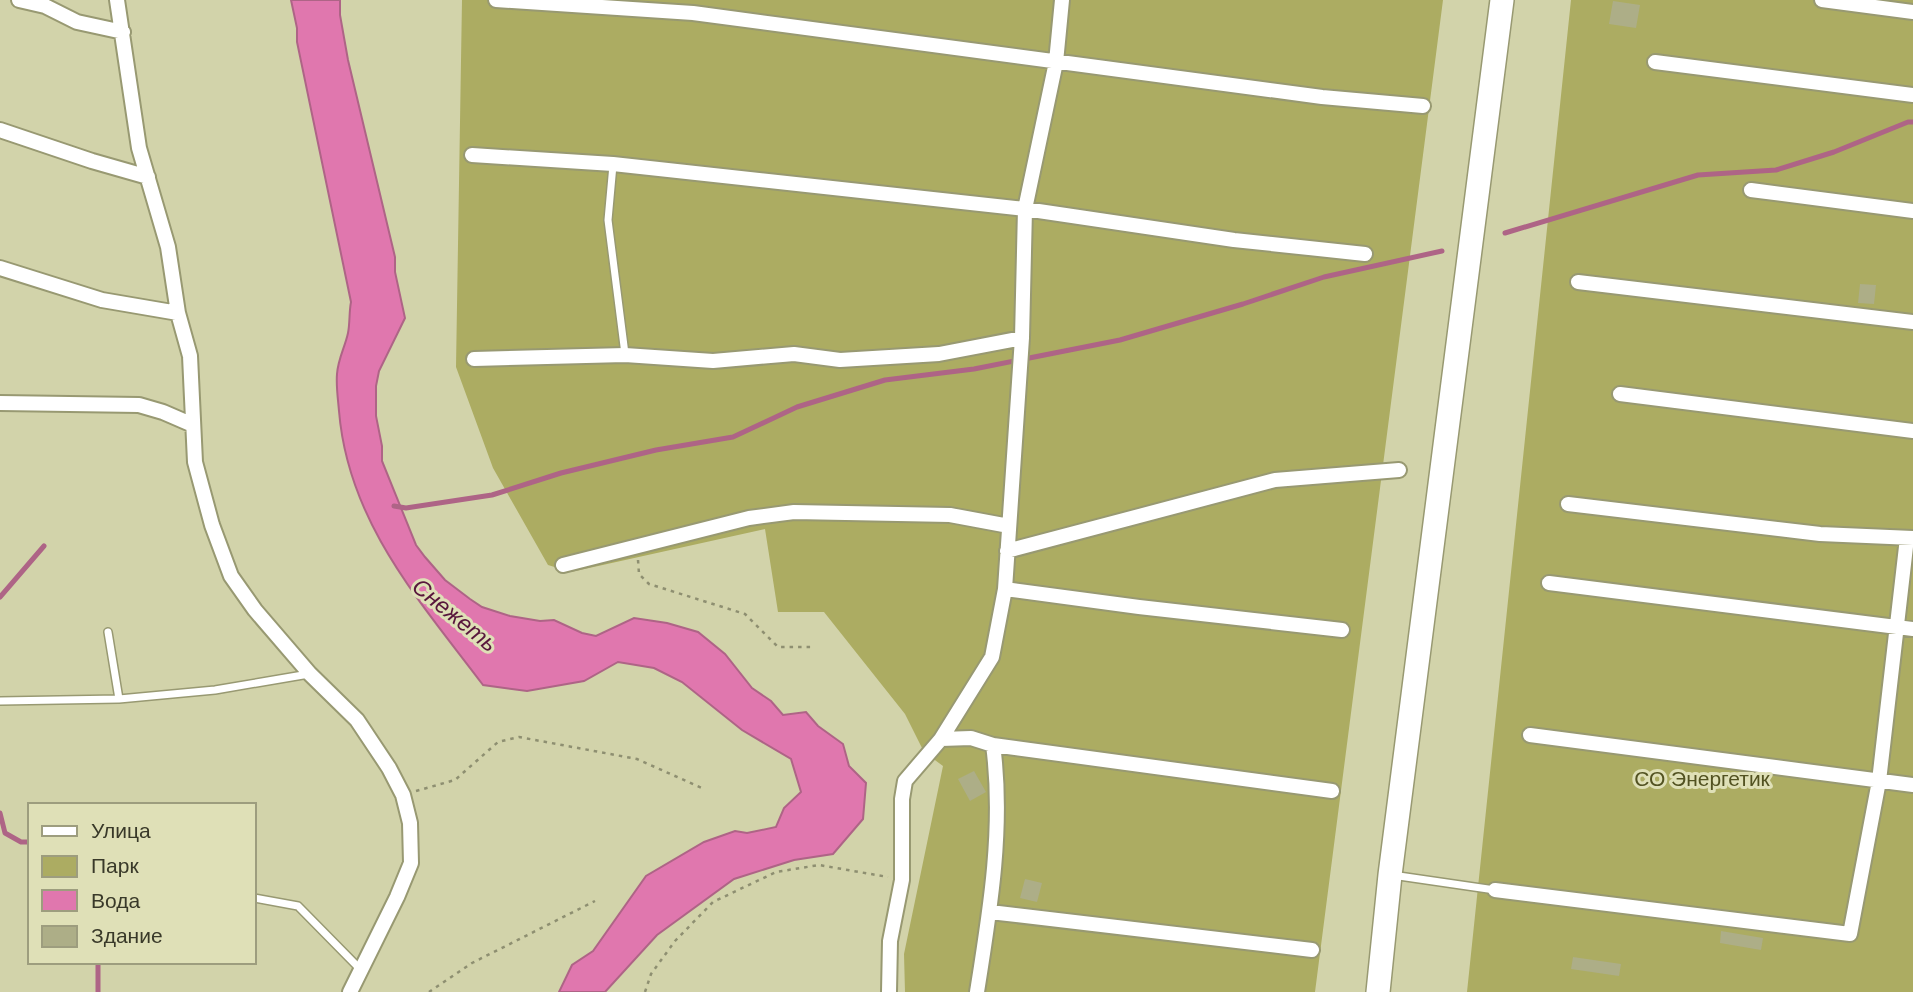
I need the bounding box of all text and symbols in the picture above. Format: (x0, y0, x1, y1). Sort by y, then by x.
water label: Снежеть (407, 573, 503, 657)
park label: СО Энергетик (1634, 767, 1771, 790)
legend (28, 803, 256, 964)
text: Улица (91, 819, 151, 842)
text: Парк (91, 854, 139, 877)
text: Вода (91, 889, 140, 912)
text: Здание (91, 924, 163, 947)

